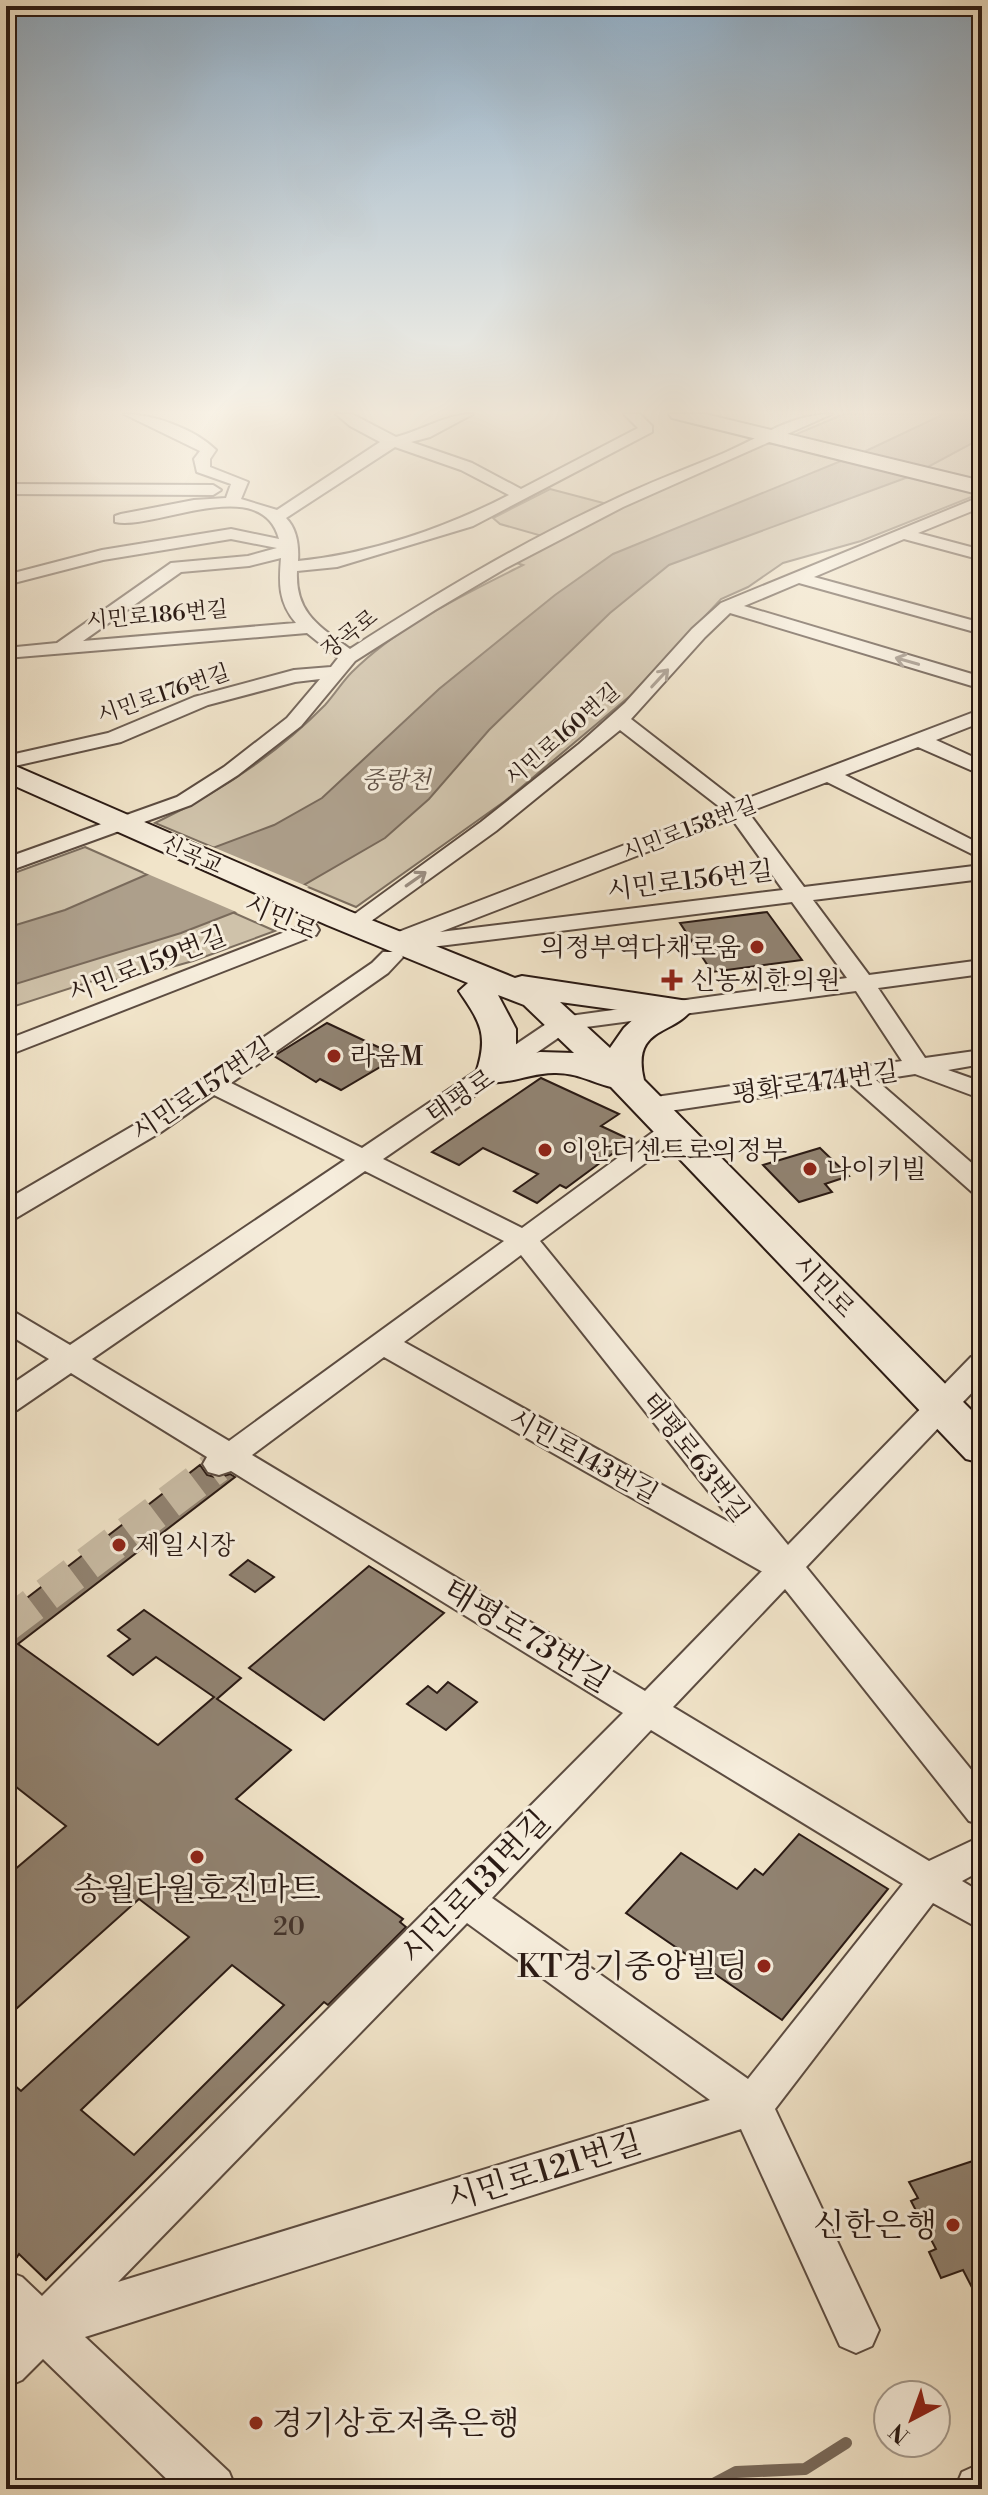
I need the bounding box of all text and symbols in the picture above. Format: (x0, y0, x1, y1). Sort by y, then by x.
street label: 시민로186번길 (85, 596, 229, 635)
street label: 장곡로 (316, 604, 383, 664)
one-way arrow (895, 653, 921, 668)
street label: 시민로176번길 (94, 659, 233, 730)
one-way arrow (650, 669, 668, 689)
street label: 시민로160번길 (500, 678, 626, 792)
water label: 중랑천 (361, 766, 433, 796)
street label: 시민로158번길 (619, 791, 760, 867)
street label: 신곡교 (157, 830, 226, 881)
street label: 시민로156번길 (605, 855, 775, 907)
one-way arrow (405, 871, 427, 887)
street label: 시민로 (240, 888, 322, 947)
street label: 시민로159번길 (64, 920, 231, 1010)
place label: 의정부역다채로움 (540, 932, 741, 964)
marker: 의정부역다채로움 (748, 938, 766, 956)
place label: 신농씨한의원 (690, 965, 841, 997)
marker: 신농씨한의원 (661, 969, 683, 991)
street label: 시민로157번길 (126, 1031, 279, 1149)
place label: 라움M (350, 1041, 423, 1073)
marker: 라움M (325, 1047, 343, 1065)
street label: 평화로474번길 (730, 1056, 900, 1110)
street label: 태평로 (420, 1062, 501, 1131)
place label: 이안더센트로의정부 (561, 1135, 787, 1167)
marker: 이안더센트로의정부 (536, 1141, 554, 1159)
place label: 나이키빌 (826, 1154, 926, 1186)
marker: 나이키빌 (801, 1160, 819, 1178)
street label: 시민로 (786, 1248, 861, 1325)
street label: 태평로63번길 (635, 1386, 756, 1529)
street label: 시민로143번길 (503, 1403, 664, 1511)
place label: 제일시장 (135, 1530, 235, 1562)
marker: 제일시장 (110, 1536, 128, 1554)
street label: 태평로73번길 (436, 1570, 617, 1701)
street label: 시민로131번길 (392, 1802, 559, 1973)
marker: 송월타월호진마트 (188, 1848, 206, 1866)
place label: 송월타월호진마트 (73, 1870, 321, 1910)
house number: 20 (273, 1911, 305, 1943)
place label: KT경기중앙빌딩 (517, 1947, 748, 1987)
marker: KT경기중앙빌딩 (755, 1957, 773, 1975)
street label: 시민로121번길 (442, 2122, 646, 2220)
place label: 신한은행 (813, 2206, 937, 2246)
marker: 신한은행 (944, 2216, 962, 2234)
north arrow (872, 2379, 952, 2459)
place label: 경기상호저축은행 (272, 2404, 519, 2444)
marker: 경기상호저축은행 (247, 2414, 265, 2432)
text: N (884, 2417, 915, 2449)

